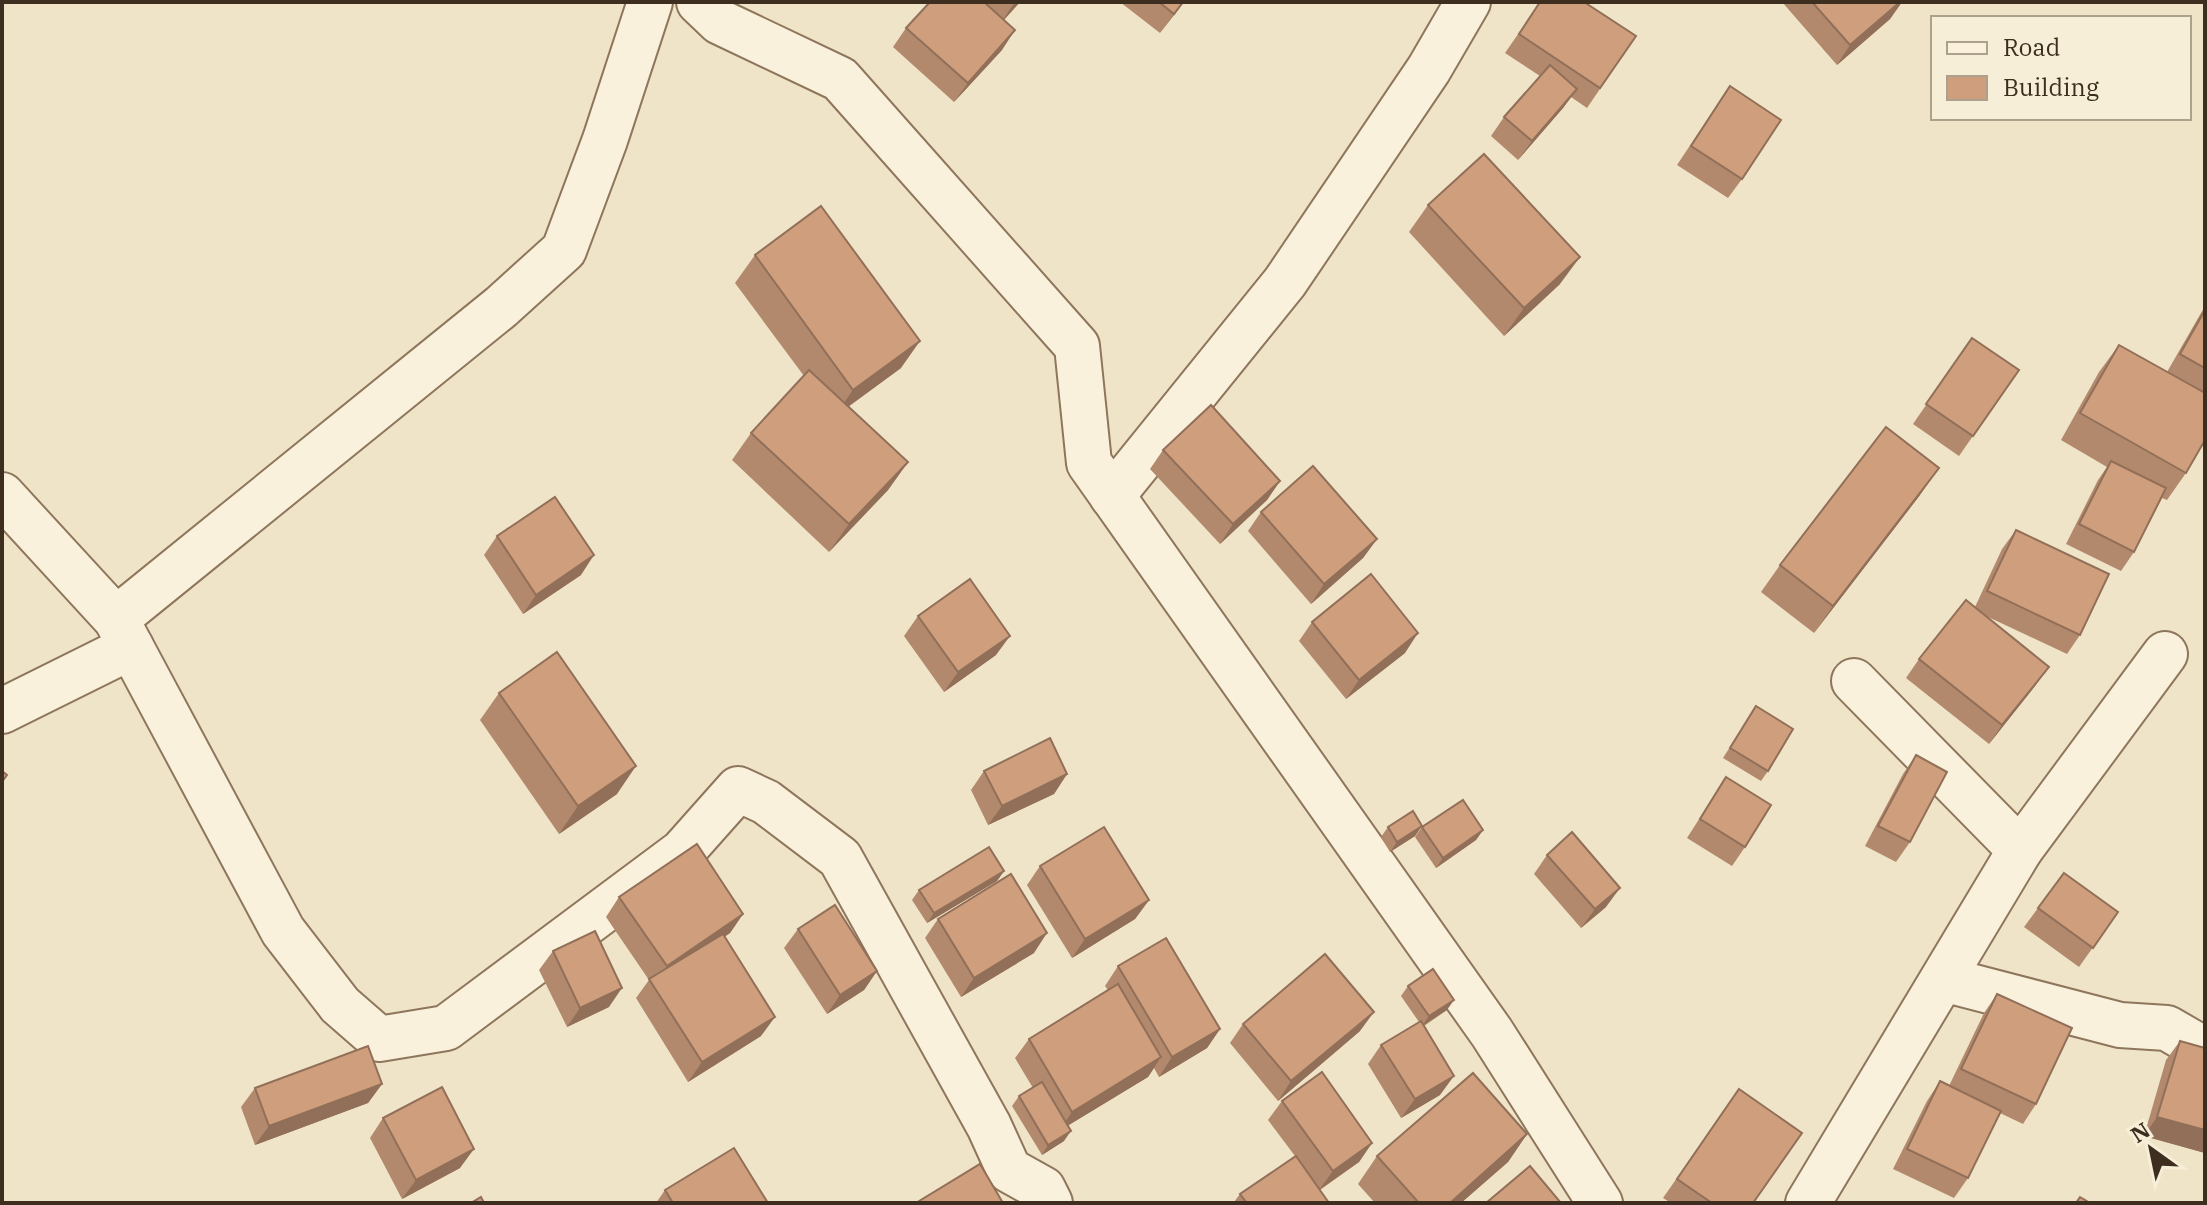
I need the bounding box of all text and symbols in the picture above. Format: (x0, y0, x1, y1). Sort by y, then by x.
legend (1931, 16, 2191, 120)
text: Road (2003, 31, 2060, 63)
text: Building (2003, 71, 2099, 103)
north arrow (2111, 1109, 2191, 1189)
text: N (2125, 1115, 2155, 1149)

